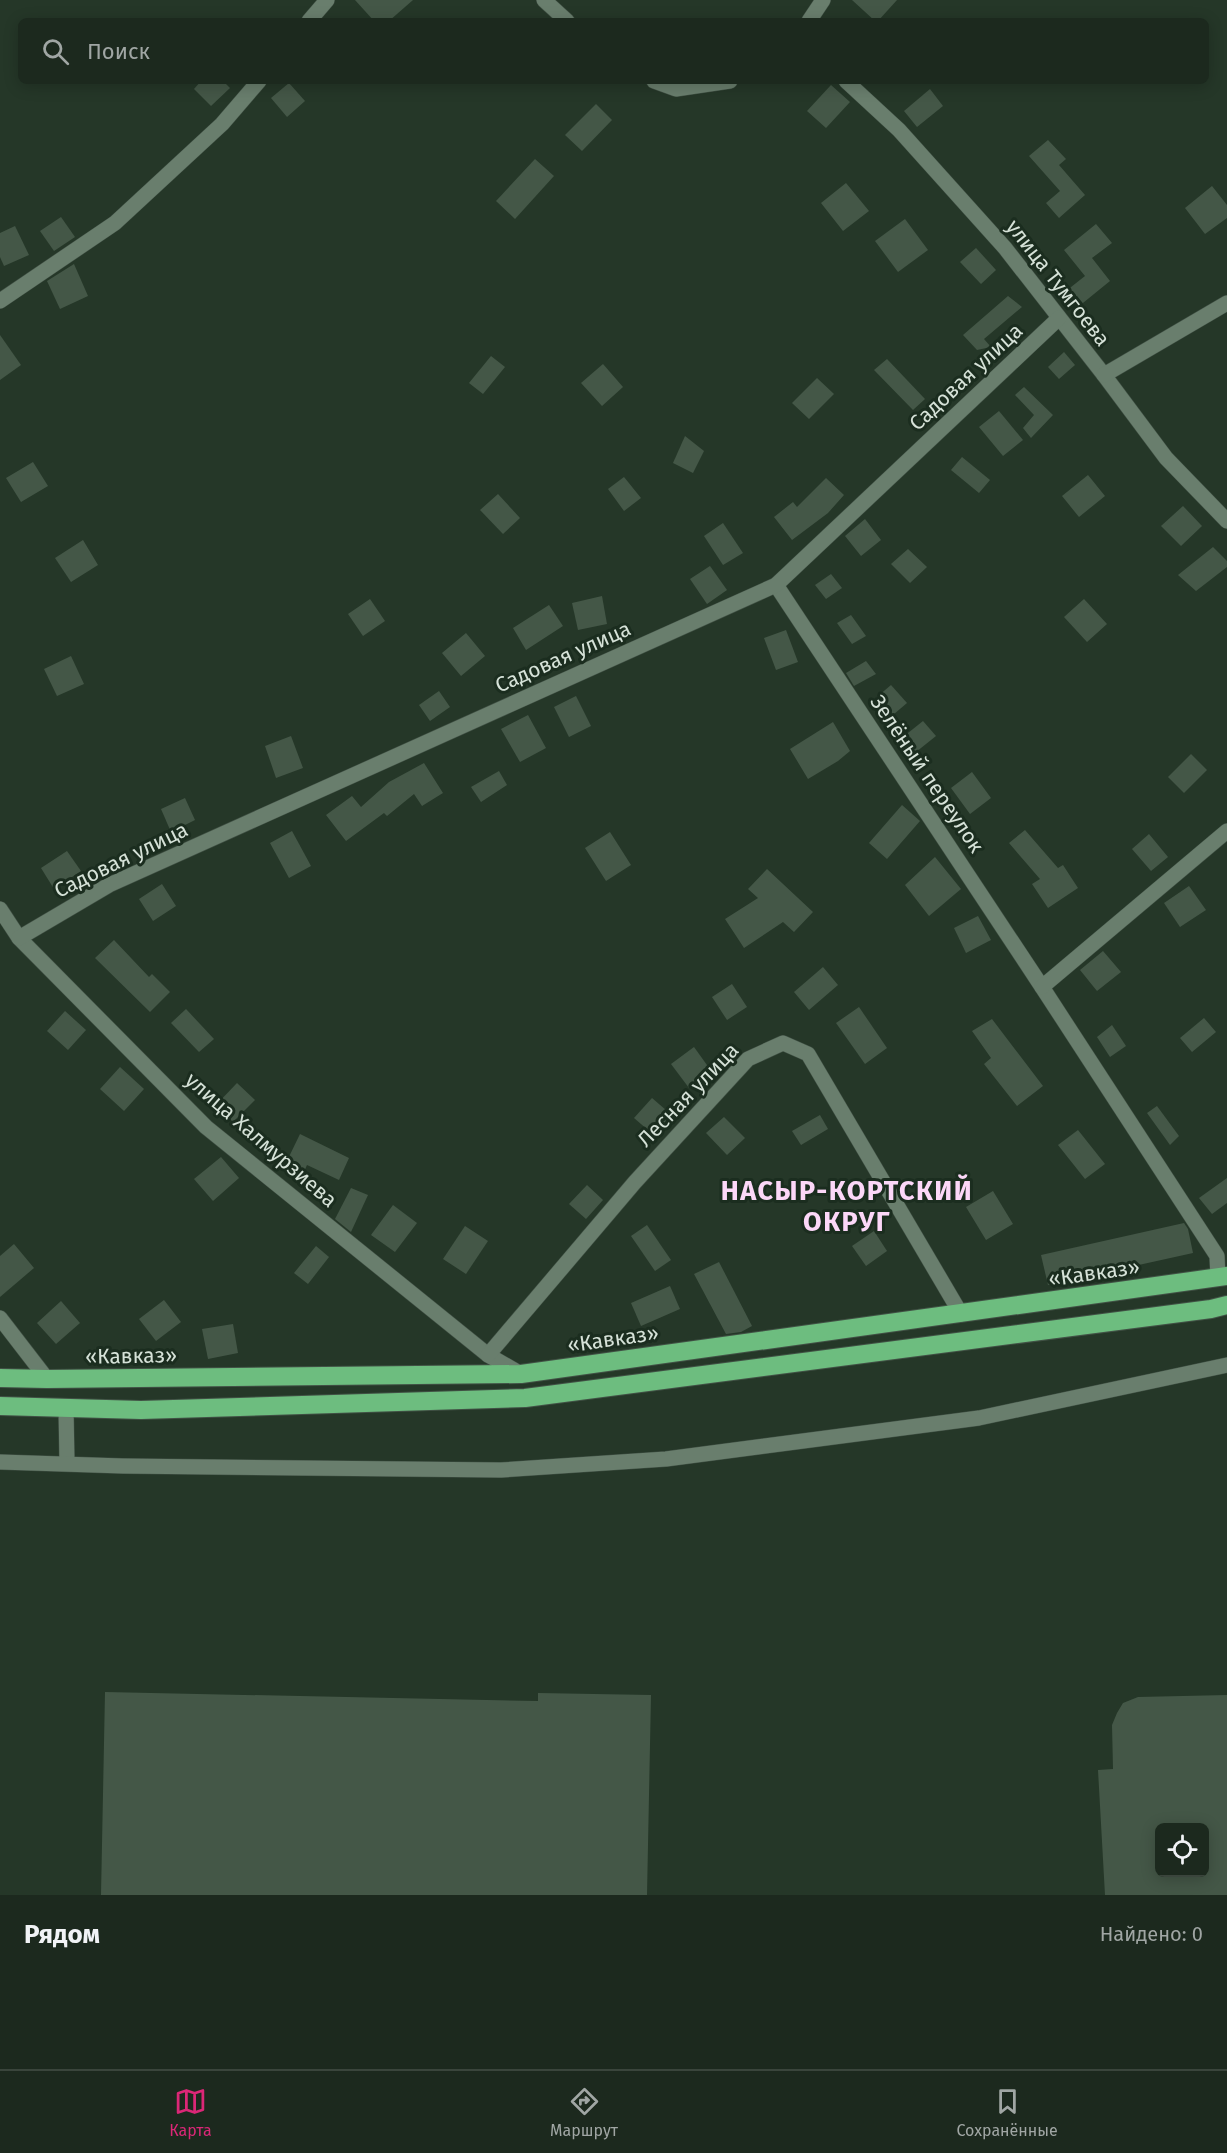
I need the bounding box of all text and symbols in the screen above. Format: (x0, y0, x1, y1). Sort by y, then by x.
search box (18, 18, 1209, 84)
icon: search (39, 35, 72, 68)
text: Поиск (87, 38, 150, 65)
street label: улица Тумгоева (1000, 214, 1116, 352)
street label: Садовая улица (904, 318, 1028, 436)
street label: Садовая улица (491, 616, 635, 698)
street label: Зелёный переулок (865, 690, 989, 858)
street label: Садовая улица (50, 816, 192, 904)
street label: Лесная улица (632, 1037, 744, 1153)
street label: улица Халмурзиева (180, 1067, 342, 1213)
district label: НАСЫР-КОРТСКИЙ ОКРУГ (721, 1174, 973, 1238)
street label: «Кавказ» (1047, 1254, 1141, 1292)
street label: «Кавказ» (566, 1320, 660, 1358)
street label: «Кавказ» (85, 1342, 177, 1370)
map controls (1155, 1823, 1209, 1877)
button: locate (1155, 1823, 1209, 1877)
text: Рядом (24, 1919, 100, 1950)
text: Найдено: 0 (1100, 1922, 1203, 1946)
tab: Карта (169, 2085, 212, 2140)
tab: Маршрут (550, 2085, 618, 2140)
tab: Сохранённые (956, 2085, 1058, 2140)

